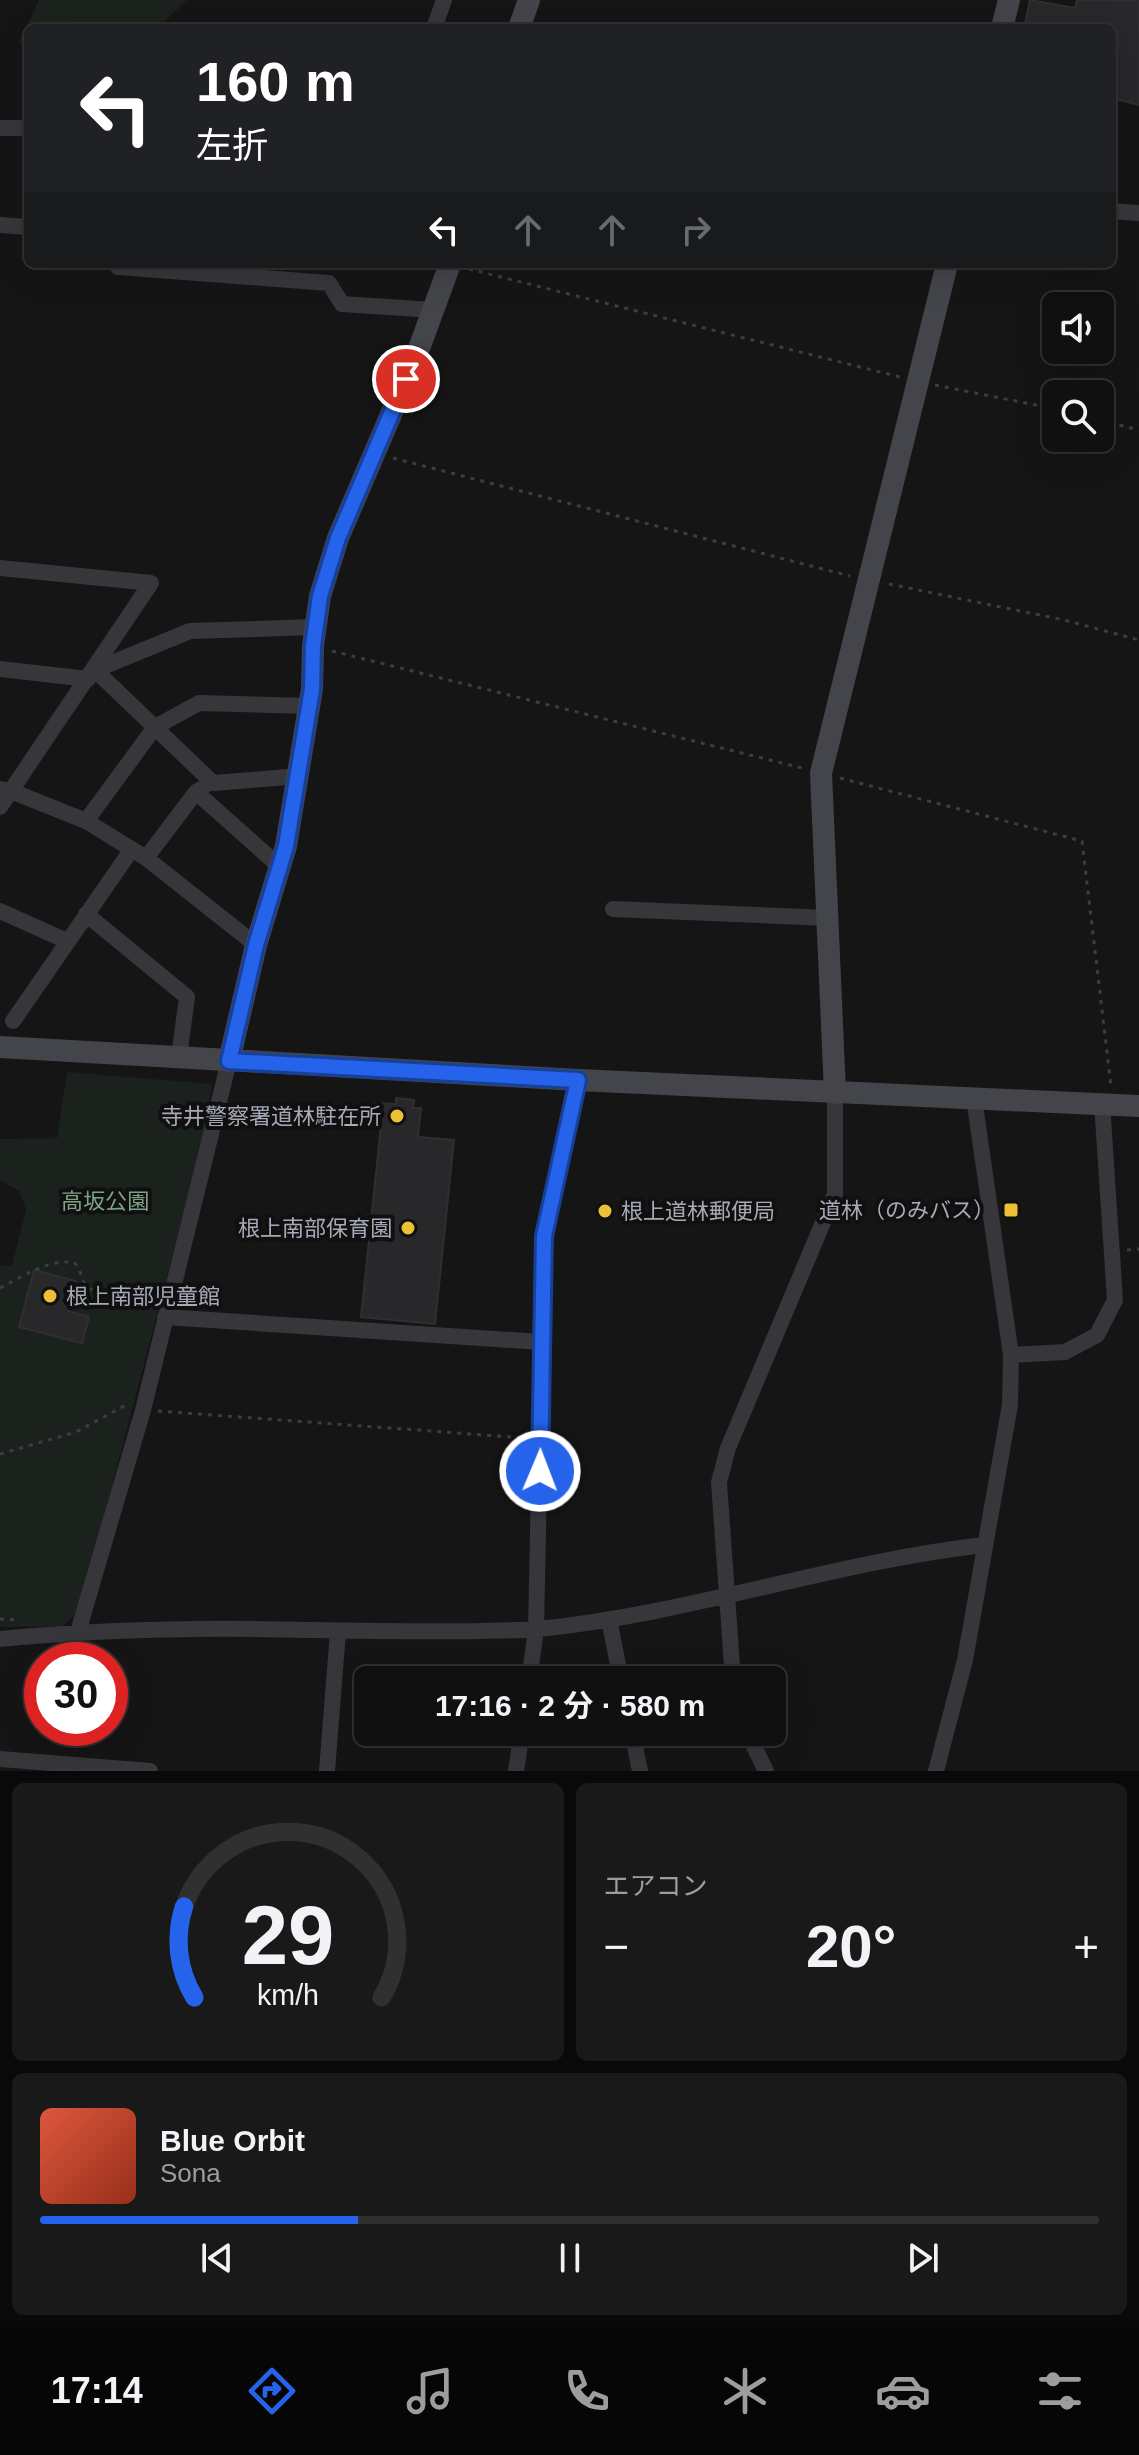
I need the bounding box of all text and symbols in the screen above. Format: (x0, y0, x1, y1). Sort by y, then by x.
text: 160 m (196, 50, 355, 113)
icon: left (64, 56, 168, 160)
text: 左折 (196, 125, 268, 166)
icon: left (422, 208, 466, 252)
icon: ahead (506, 208, 550, 252)
icon: ahead (590, 208, 634, 252)
icon: right (674, 208, 718, 252)
map controls (1042, 292, 1114, 452)
button: sound (1042, 292, 1114, 364)
pin (372, 345, 440, 413)
icon: arrive (384, 357, 428, 401)
button: search (1042, 380, 1114, 452)
place label: 寺井警察署道林駐在所 (161, 1104, 381, 1129)
marker: 寺井警察署道林駐在所 (388, 1107, 406, 1125)
park label: 高坂公園 (61, 1189, 149, 1214)
place label: 道林（のみバス） (819, 1198, 995, 1223)
place label: 根上道林郵便局 (621, 1199, 775, 1224)
marker: 道林（のみバス） (1002, 1201, 1020, 1219)
marker: 根上道林郵便局 (596, 1202, 614, 1220)
place label: 根上南部保育園 (238, 1216, 392, 1241)
marker: 根上南部保育園 (399, 1219, 417, 1237)
place label: 根上南部児童館 (66, 1284, 220, 1309)
marker: 根上南部児童館 (41, 1287, 59, 1305)
position arrow (498, 1429, 582, 1513)
speed limit sign: 30 (24, 1642, 128, 1746)
text: 17:16 · 2 分 · 580 m (435, 1689, 705, 1722)
text: エアコン (604, 1871, 708, 1901)
text: 29 (241, 1889, 334, 1982)
text: 20° (806, 1913, 897, 1980)
text: − (604, 1922, 629, 1971)
text: + (1073, 1922, 1099, 1971)
text: km/h (257, 1979, 319, 2011)
text: Blue Orbit (160, 2124, 305, 2157)
text: Sona (160, 2158, 221, 2188)
icon: previous (195, 2236, 239, 2280)
icon: pause (548, 2236, 592, 2280)
icon: next (901, 2236, 945, 2280)
icon: directions (244, 2363, 300, 2419)
icon: music (402, 2363, 458, 2419)
icon: phone (559, 2363, 615, 2419)
icon: climate (717, 2363, 773, 2419)
icon: car (875, 2363, 931, 2419)
icon: filters (1032, 2363, 1088, 2419)
text: 17:14 (51, 2370, 143, 2411)

